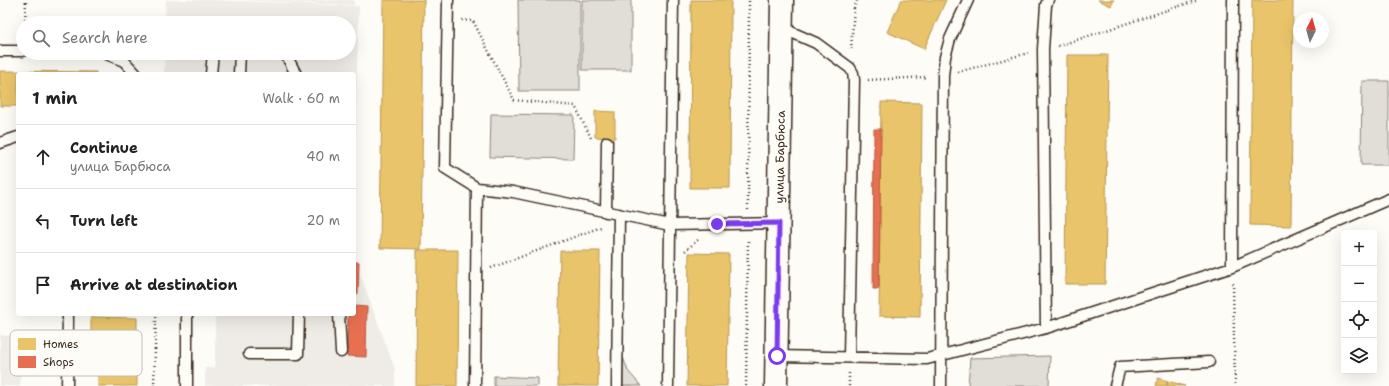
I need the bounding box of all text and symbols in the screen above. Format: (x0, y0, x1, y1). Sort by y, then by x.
north arrow (1293, 12, 1329, 48)
search box (16, 16, 356, 60)
icon: search (30, 27, 52, 49)
text: Search here (62, 28, 148, 48)
text: 1 min (32, 87, 77, 109)
text: Walk · 60 m (263, 90, 340, 107)
street label: улица Барбюса (771, 110, 789, 204)
text: Continue (70, 138, 138, 158)
icon: ahead (32, 146, 54, 168)
text: 40 m (306, 148, 340, 165)
text: улица Барбюса (70, 158, 171, 175)
icon: left (32, 210, 54, 232)
text: Turn left (70, 211, 138, 231)
text: 20 m (307, 212, 340, 229)
route end (708, 215, 726, 233)
map controls (1341, 230, 1377, 374)
button: + (1341, 230, 1377, 266)
button: − (1341, 266, 1377, 302)
icon: arrive (32, 274, 54, 296)
text: Arrive at destination (70, 275, 238, 295)
button: locate (1341, 302, 1377, 338)
legend (10, 330, 142, 376)
text: Homes (43, 337, 79, 352)
button: layers (1341, 338, 1377, 374)
route start (768, 347, 786, 365)
text: Shops (43, 355, 74, 370)

